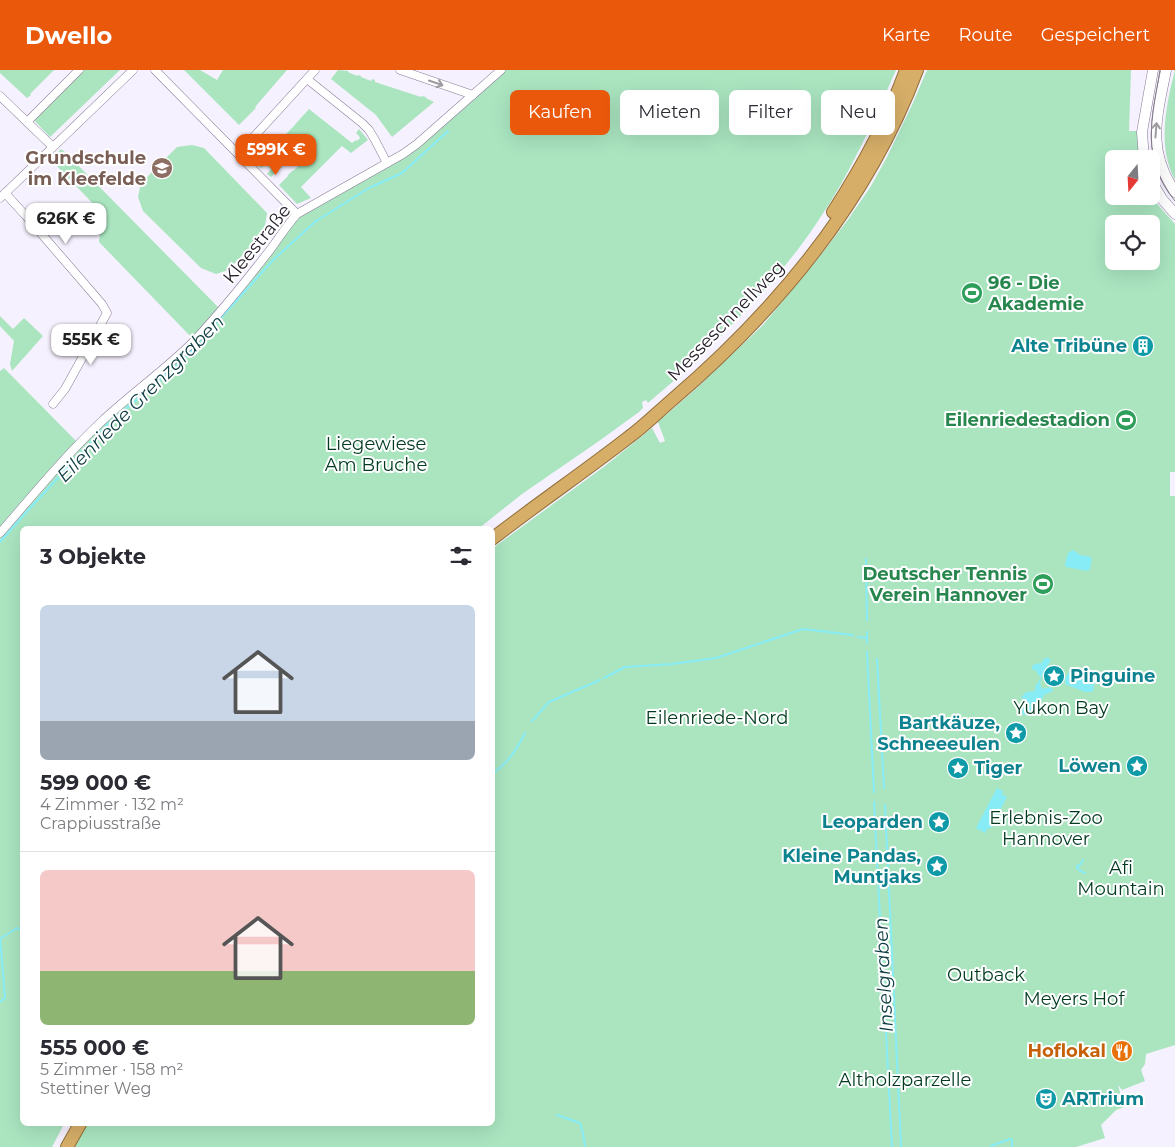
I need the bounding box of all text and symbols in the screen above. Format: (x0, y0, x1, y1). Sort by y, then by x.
text: Dwello (25, 21, 112, 50)
text: Karte (882, 24, 930, 46)
text: Route (958, 24, 1013, 46)
text: Gespeichert (1041, 24, 1150, 46)
one-way arrow (428, 79, 444, 88)
chip: Kaufen (510, 90, 610, 135)
chip: Mieten (620, 90, 719, 135)
chip: Filter (729, 90, 811, 135)
chip: Neu (821, 90, 895, 135)
one-way arrow (1152, 122, 1161, 138)
pin: 599K € (235, 134, 317, 176)
text: 599K € (246, 140, 306, 159)
place label: Grundschule im Kleefelde (25, 147, 146, 190)
north arrow (1105, 150, 1160, 205)
map controls (1105, 150, 1160, 270)
school or university icon: Grundschule im Kleefelde (150, 156, 174, 180)
street label: Kleestraße (218, 200, 296, 288)
pin: 626K € (25, 202, 107, 245)
text: 626K € (36, 209, 96, 228)
button: locate (1105, 215, 1160, 270)
street label: Messeschnellweg (663, 256, 789, 386)
place label: 96 - Die Akademie (987, 272, 1084, 315)
sports icon: 96 - Die Akademie (960, 281, 984, 305)
water label: Eilenriede Grenzgraben (52, 310, 229, 487)
pin: 555K € (50, 324, 132, 366)
text: 555K € (62, 330, 120, 349)
building icon: Alte Tribüne (1131, 334, 1155, 358)
place label: Alte Tribüne (1010, 335, 1127, 357)
sports icon: Eilenriedestadion (1114, 408, 1138, 432)
place label: Eilenriedestadion (945, 409, 1110, 431)
park label: Liegewiese Am Bruche (325, 433, 427, 476)
icon: filters (447, 542, 475, 570)
text: 3 Objekte (40, 544, 146, 569)
place label: Deutscher Tennis Verein Hannover (862, 563, 1027, 606)
sports icon: Deutscher Tennis Verein Hannover (1031, 572, 1055, 596)
icon: home (213, 637, 303, 727)
place icon: Pinguine (1042, 664, 1066, 688)
place label: Pinguine (1070, 665, 1155, 687)
park label: Yukon Bay (1013, 697, 1109, 719)
park label: Eilenriede-Nord (646, 707, 788, 729)
place label: Bartkäuze, Schneeeulen (877, 712, 1000, 755)
place icon: Bartkäuze, Schneeeulen (1004, 721, 1028, 745)
place icon: Löwen (1125, 754, 1149, 778)
place label: Löwen (1058, 755, 1121, 777)
place icon: Tiger (946, 756, 970, 780)
place label: Tiger (974, 757, 1022, 779)
text: 599 000 € (40, 770, 151, 795)
text: 4 Zimmer · 132 m² (40, 795, 184, 814)
park label: Erlebnis-Zoo Hannover (989, 807, 1103, 850)
place icon: Leoparden (927, 810, 951, 834)
place label: Leoparden (822, 811, 923, 833)
text: Crappiusstraße (40, 814, 161, 833)
place label: Kleine Pandas, Muntjaks (782, 845, 921, 888)
place icon: Kleine Pandas, Muntjaks (925, 854, 949, 878)
park label: Afi Mountain (1077, 857, 1165, 900)
icon: home (213, 903, 303, 993)
water label: Inselgraben (869, 917, 898, 1033)
park label: Outback (947, 964, 1025, 986)
park label: Meyers Hof (1023, 988, 1125, 1010)
text: 555 000 € (40, 1035, 149, 1060)
restaurant icon: Hoflokal (1110, 1039, 1134, 1063)
place label: Hoflokal (1027, 1040, 1106, 1062)
text: 5 Zimmer · 158 m² (40, 1060, 184, 1079)
park label: Altholzparzelle (839, 1069, 972, 1091)
text: Stettiner Weg (40, 1079, 151, 1098)
theatre icon: ARTrium (1034, 1087, 1058, 1111)
place label: ARTrium (1061, 1088, 1144, 1110)

